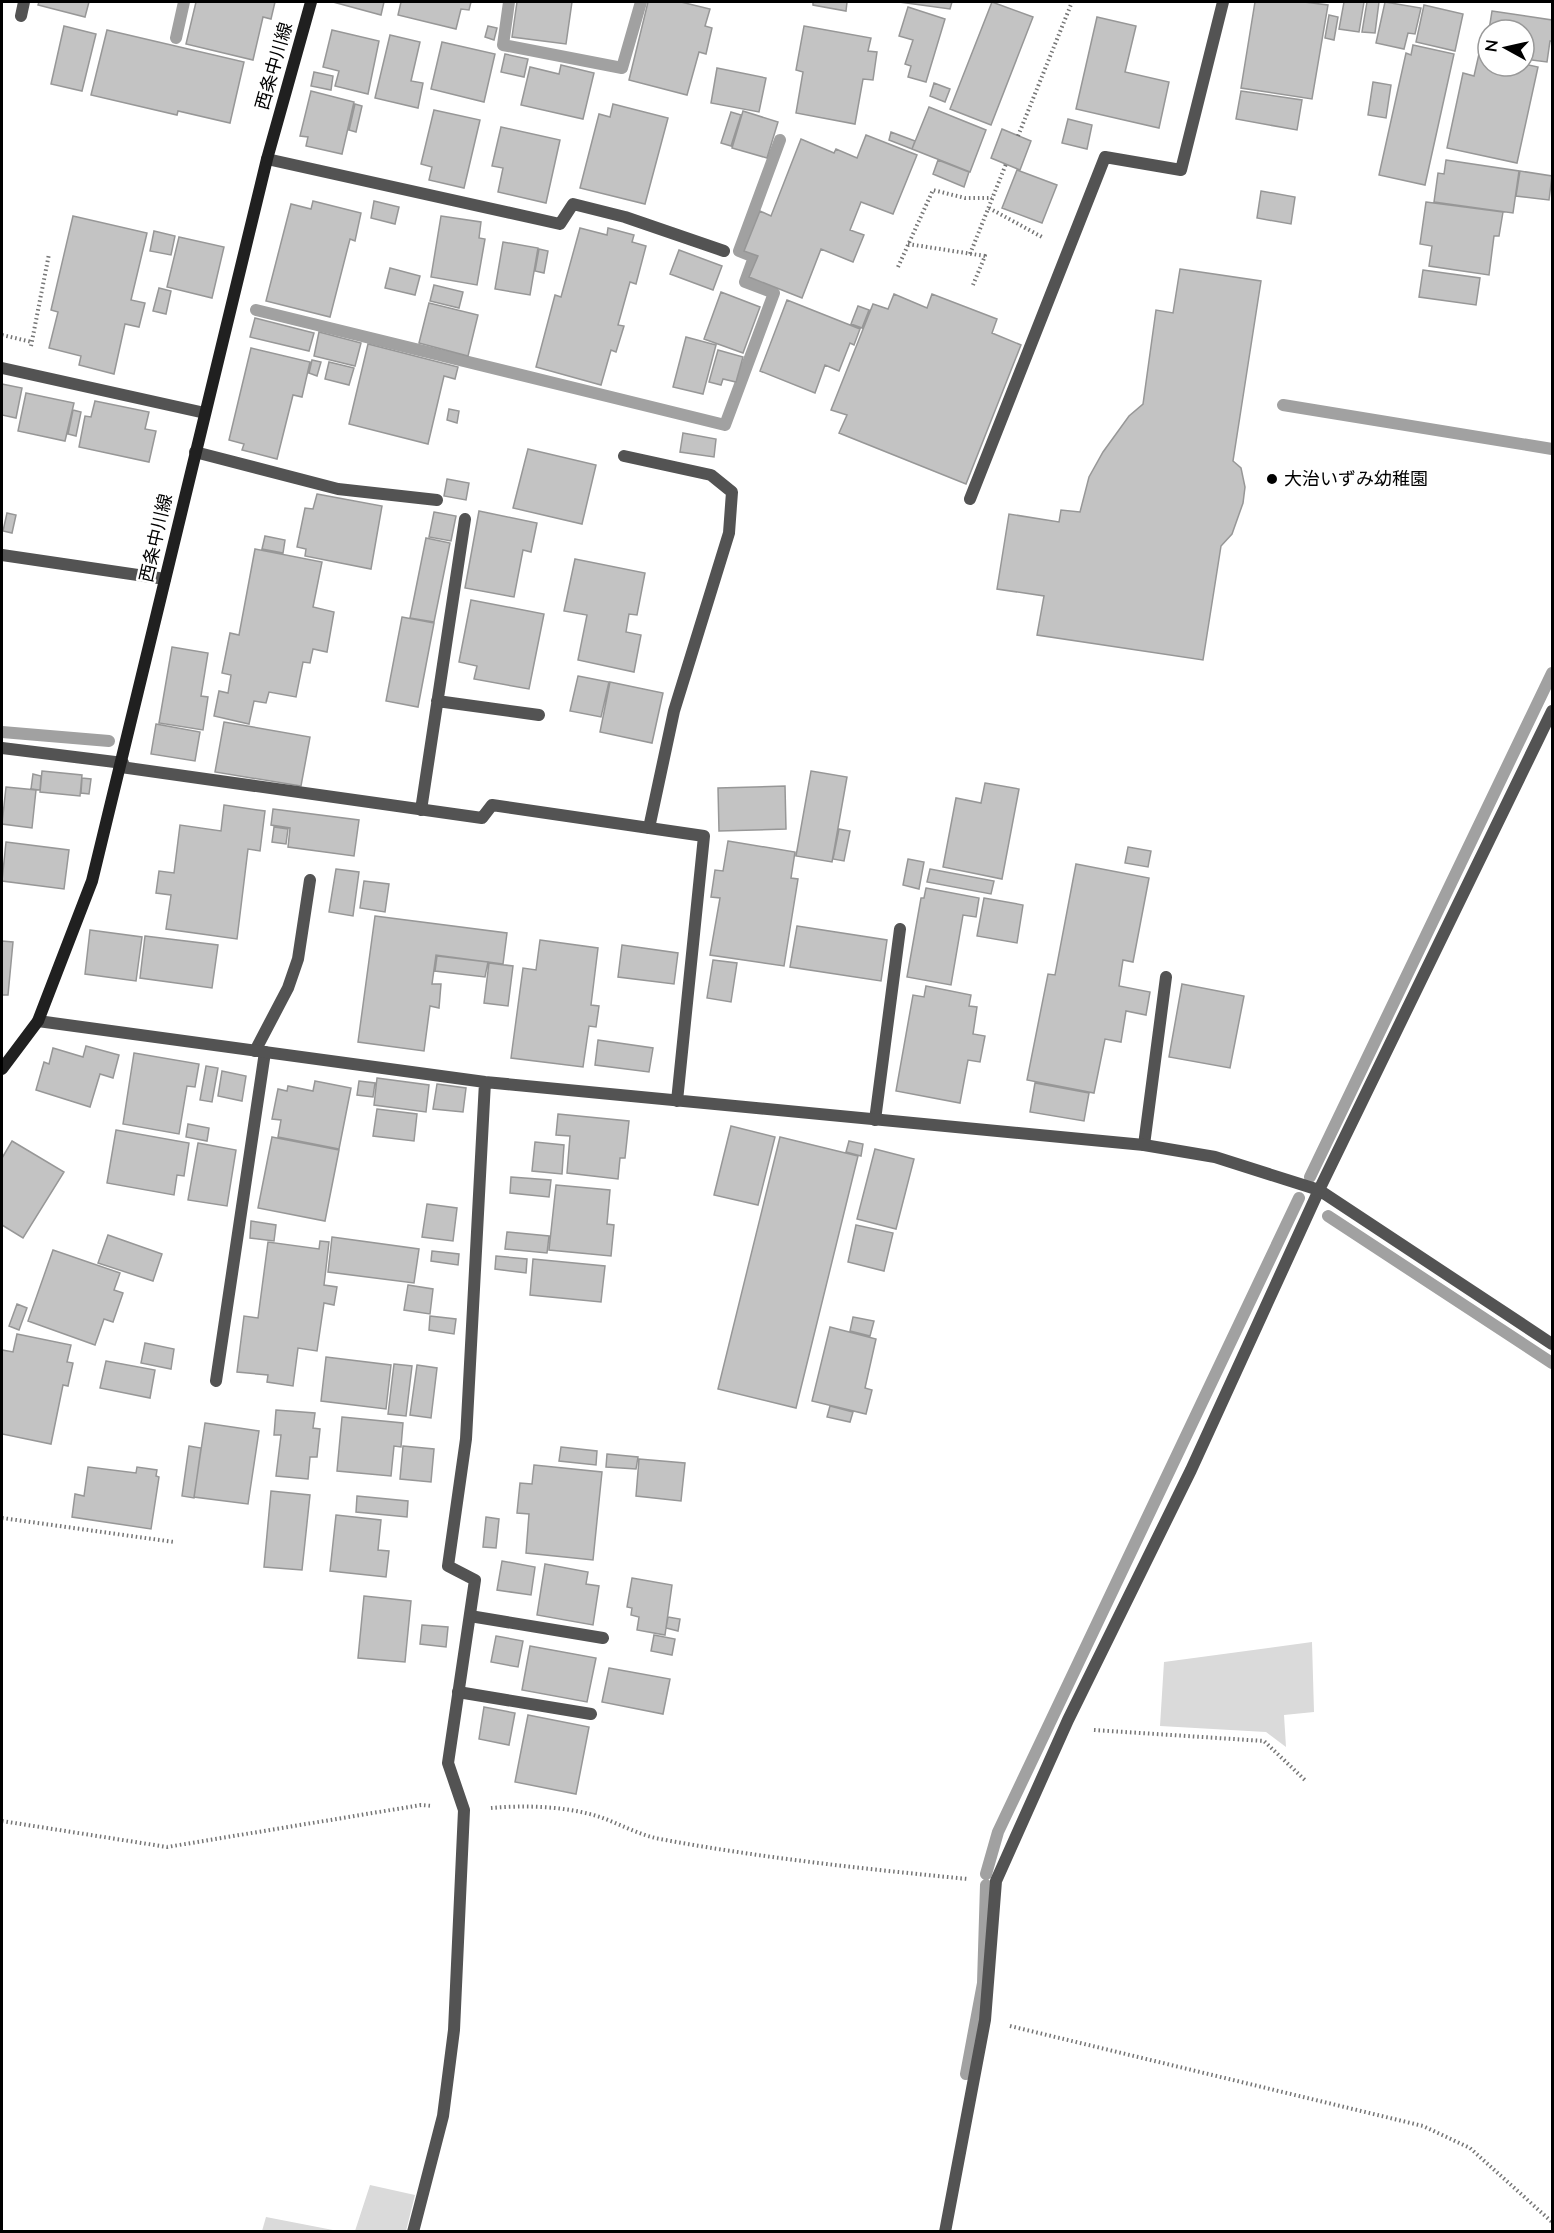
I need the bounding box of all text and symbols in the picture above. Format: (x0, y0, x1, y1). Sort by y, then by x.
north arrow (1476, 18, 1536, 78)
street label: 西条中川線 (250, 19, 296, 112)
text: N (1480, 38, 1501, 53)
place label: 大治いずみ幼稚園 (1284, 467, 1428, 489)
marker: 大治いずみ幼稚園 (1265, 472, 1279, 486)
street label: 西条中川線 (134, 491, 176, 584)

